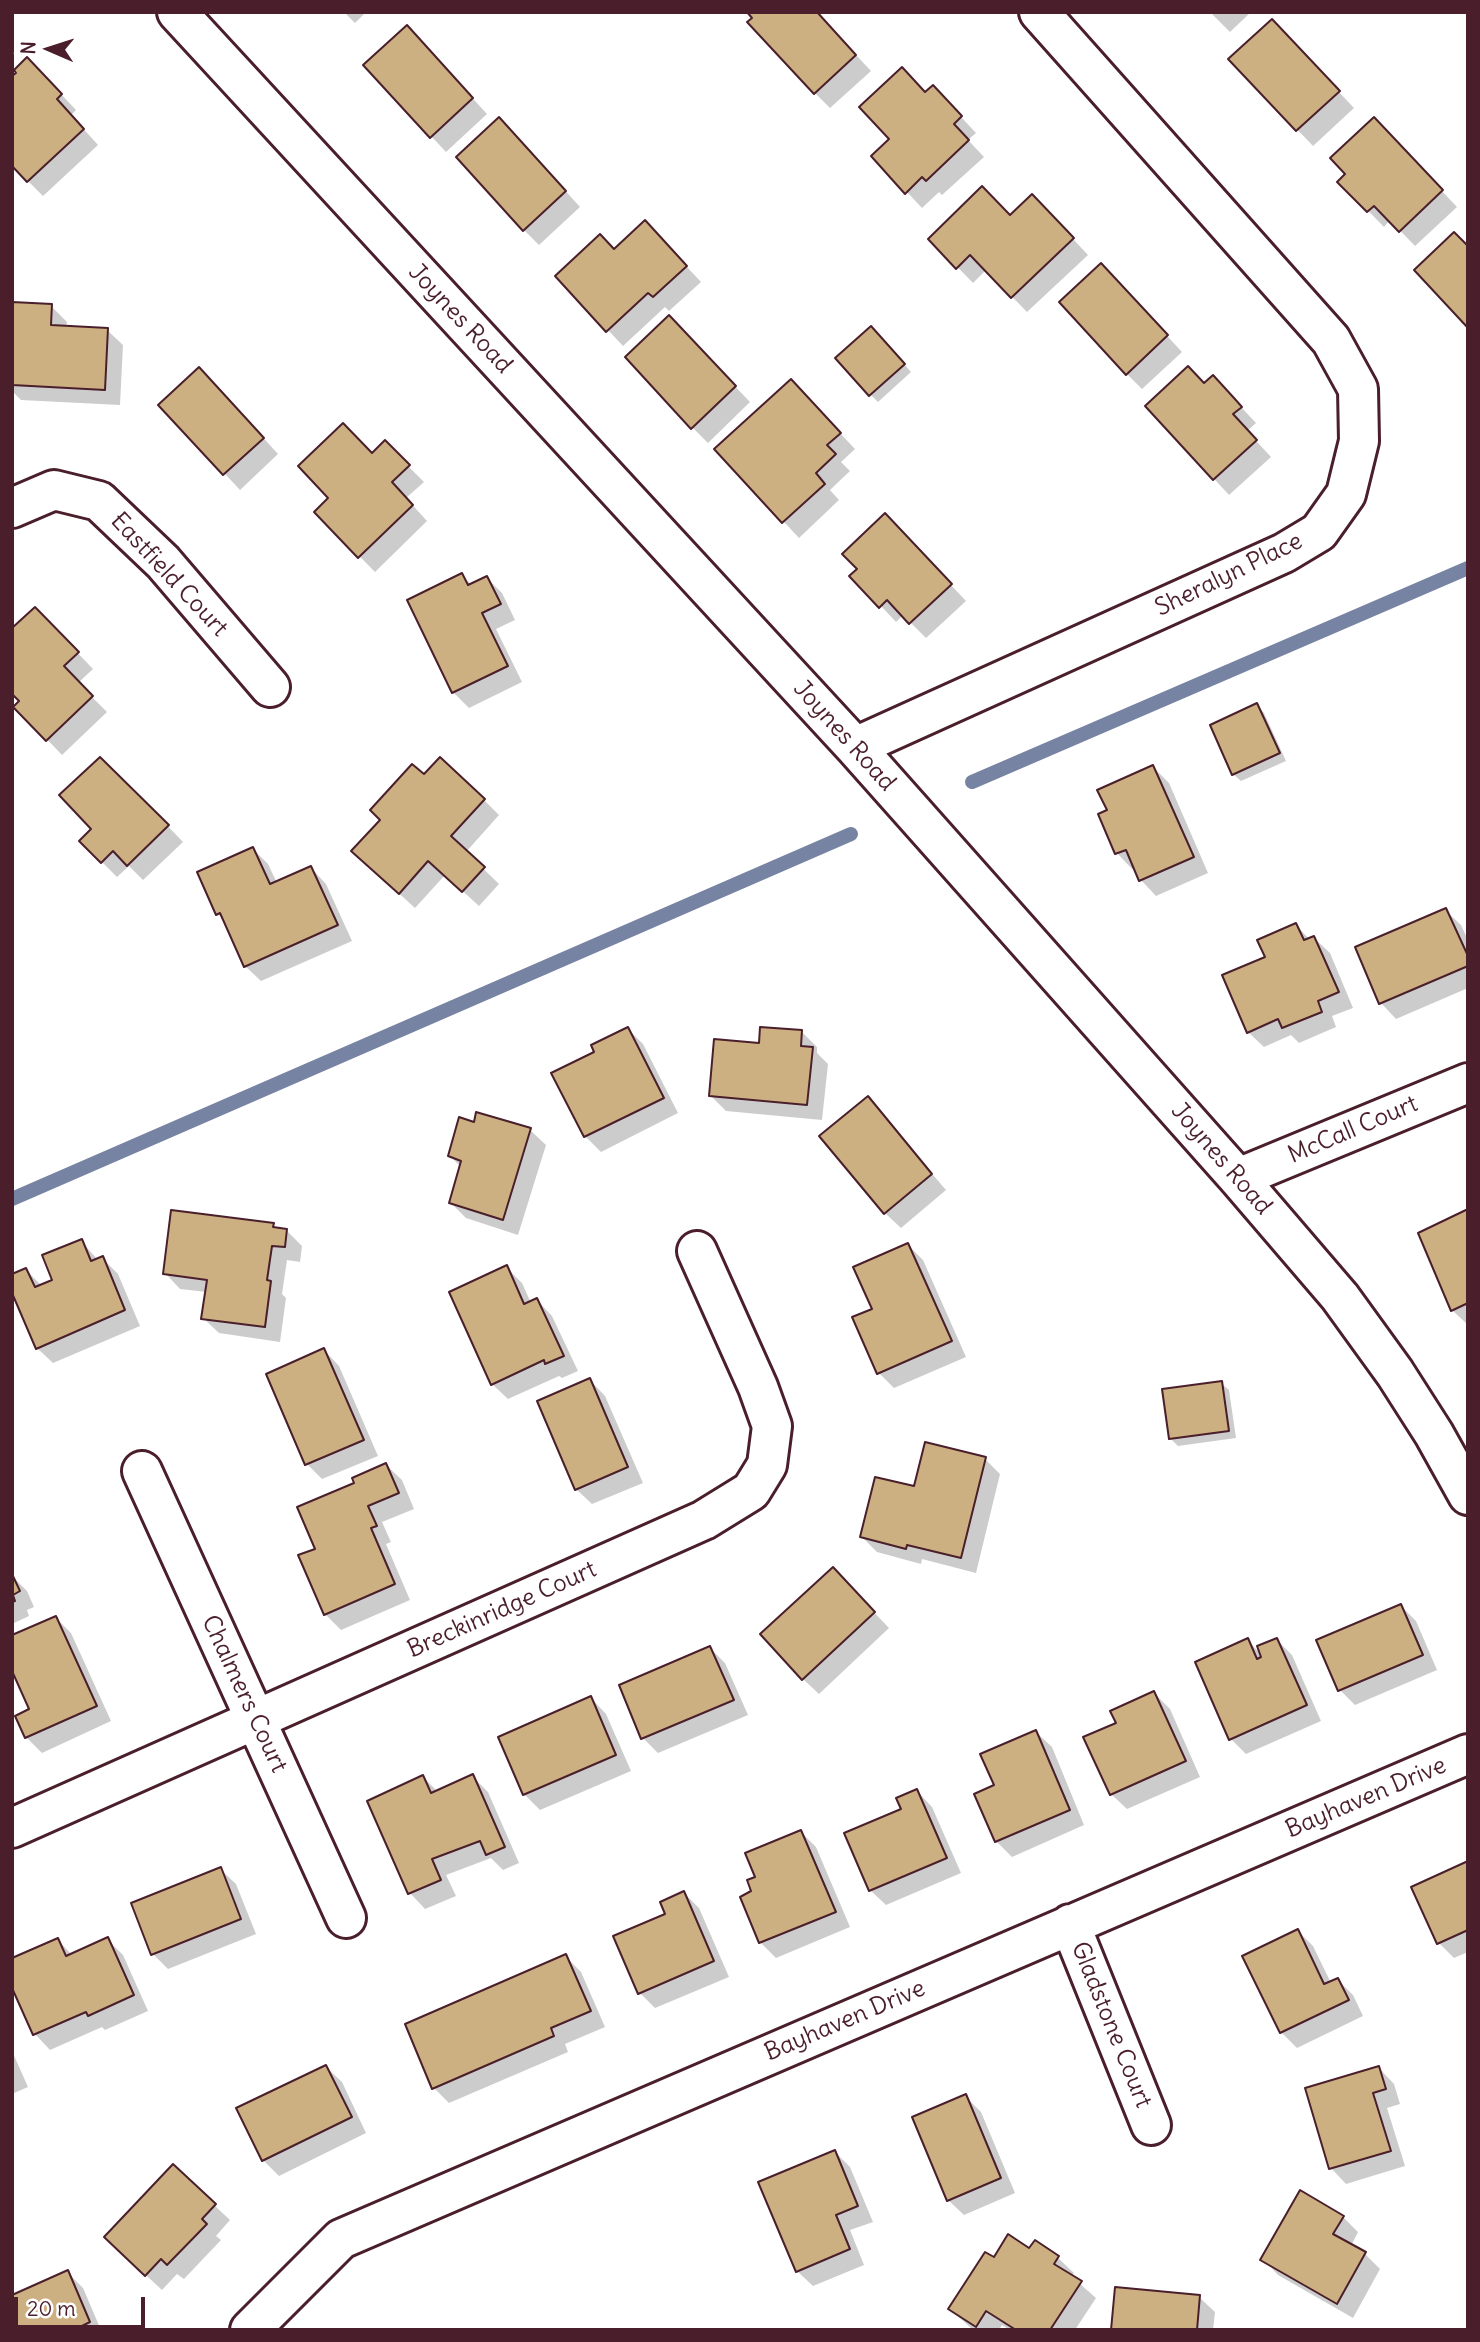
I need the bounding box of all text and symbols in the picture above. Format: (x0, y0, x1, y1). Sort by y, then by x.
north arrow (14, 14, 84, 84)
text: N (16, 41, 40, 55)
street label: Joynes Road (402, 258, 518, 380)
street label: Eastfield Court (104, 507, 234, 643)
street label: Sheralyn Place (1151, 527, 1307, 623)
street label: Joynes Road (787, 675, 901, 797)
street label: McCall Court (1284, 1090, 1422, 1170)
street label: Joynes Road (1165, 1097, 1277, 1221)
street label: Breckinridge Court (403, 1555, 601, 1665)
street label: Chalmers Court (195, 1611, 293, 1777)
street label: Bayhaven Drive (1281, 1751, 1451, 1845)
street label: Gladstone Court (1065, 1938, 1157, 2112)
street label: Bayhaven Drive (760, 1974, 930, 2068)
scale bar (18, 2282, 149, 2326)
text: 20 m (27, 2295, 76, 2322)

